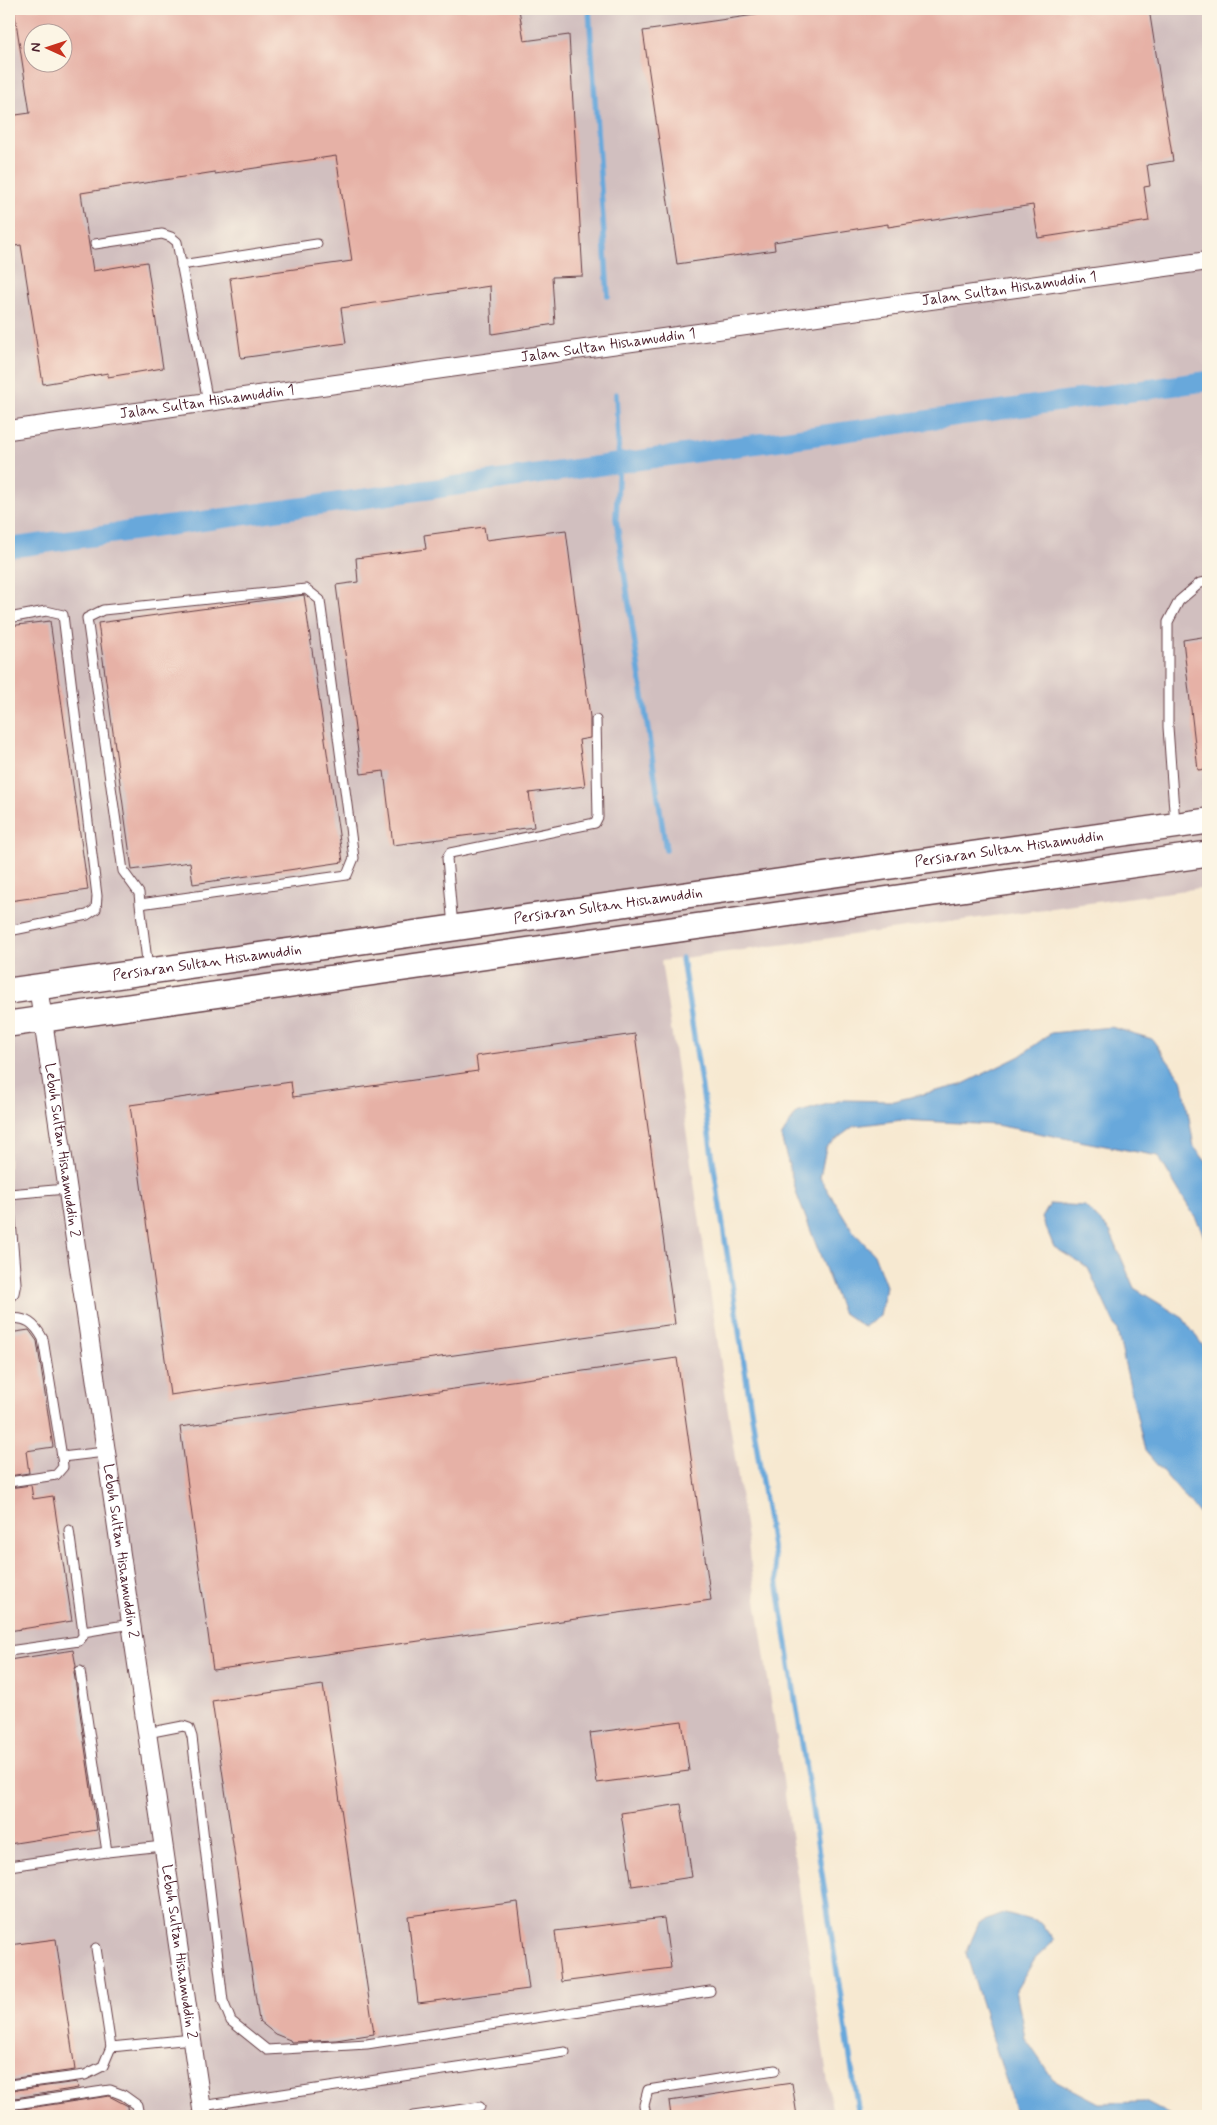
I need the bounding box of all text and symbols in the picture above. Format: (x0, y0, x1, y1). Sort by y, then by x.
north arrow (22, 22, 72, 72)
text: N (27, 42, 45, 53)
street label: Jalan Sultan Hishamuddin 1 (920, 267, 1098, 311)
street label: Jalan Sultan Hishamuddin 1 (519, 323, 697, 368)
street label: Jalan Sultan Hishamuddin 1 (118, 380, 296, 424)
street label: Persiaran Sultan Hishamuddin (913, 826, 1105, 873)
street label: Persiaran Sultan Hishamuddin (512, 883, 704, 929)
street label: Persiaran Sultan Hishamuddin (111, 940, 303, 986)
street label: Lebuh Sultan Hishamuddin 2 (39, 1062, 85, 1239)
street label: Lebuh Sultan Hishamuddin 2 (98, 1463, 143, 1639)
street label: Lebuh Sultan Hishamuddin 2 (156, 1863, 202, 2040)

